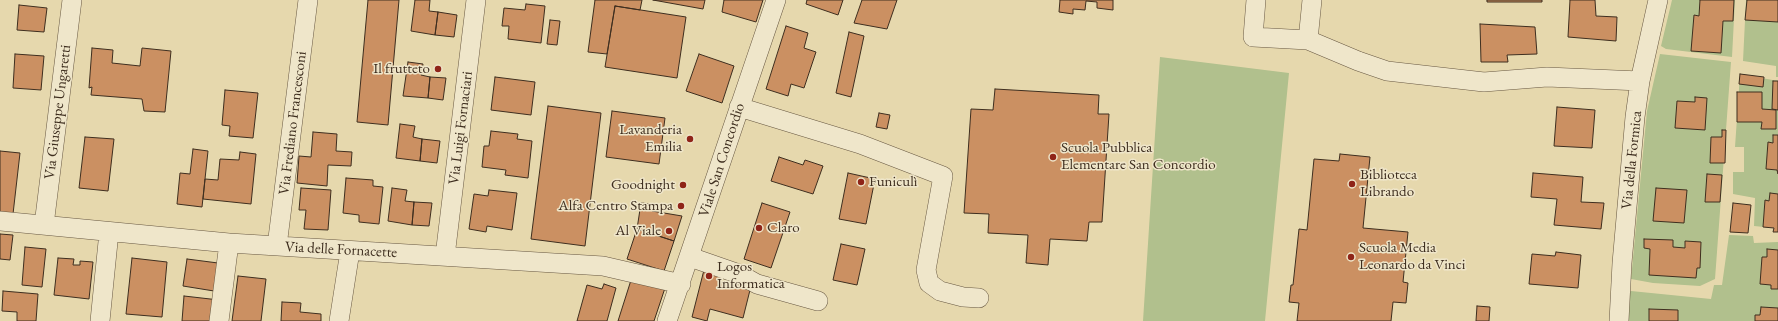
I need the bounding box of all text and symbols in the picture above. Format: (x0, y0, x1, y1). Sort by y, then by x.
street label: Via Giuseppe Ungaretti (41, 44, 75, 180)
street label: Via Frediano Francesconi (275, 50, 311, 196)
place label: Il frutteto (373, 60, 430, 78)
marker: Il frutteto (433, 64, 443, 74)
street label: Via Luigi Fornaciari (445, 70, 477, 186)
street label: Viale San Concordio (695, 101, 749, 219)
street label: Via della Formica (1618, 110, 1646, 210)
place label: Lavanderia Emilia (619, 121, 682, 156)
marker: Lavanderia Emilia (685, 134, 695, 144)
place label: Scuola Pubblica Elementare San Concordio (1061, 139, 1216, 174)
marker: Scuola Pubblica Elementare San Concordio (1048, 152, 1058, 162)
place label: Biblioteca Librando (1360, 166, 1417, 201)
place label: Funiculì (869, 173, 917, 191)
place label: Goodnight (611, 176, 675, 194)
marker: Funiculì (856, 177, 866, 187)
marker: Biblioteca Librando (1347, 179, 1357, 189)
marker: Goodnight (678, 180, 688, 190)
place label: Alfa Centro Stampa (558, 197, 673, 215)
marker: Alfa Centro Stampa (676, 201, 686, 211)
place label: Claro (767, 219, 800, 237)
place label: Al Viale (615, 222, 661, 240)
marker: Claro (754, 223, 764, 233)
marker: Al Viale (664, 226, 674, 236)
street label: Via delle Fornacette (284, 238, 398, 262)
place label: Scuola Media Leonardo da Vinci (1359, 239, 1466, 274)
marker: Scuola Media Leonardo da Vinci (1346, 252, 1356, 262)
place label: Logos Informatica (717, 258, 785, 293)
marker: Logos Informatica (704, 271, 714, 281)

